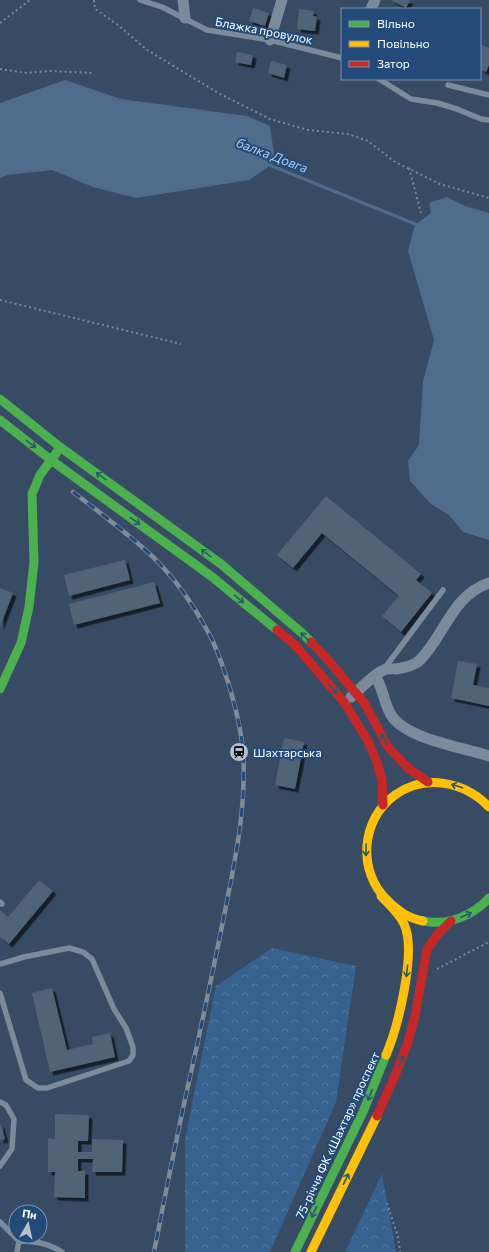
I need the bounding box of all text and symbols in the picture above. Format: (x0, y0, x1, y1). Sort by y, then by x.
legend (341, 8, 481, 80)
street label: Блажка провулок (214, 14, 314, 46)
text: Вільно (377, 16, 415, 30)
text: Повільно (377, 36, 430, 50)
text: Затор (377, 56, 410, 70)
water label: балка Довга (234, 134, 310, 176)
one-way arrow (25, 440, 36, 448)
one-way arrow (96, 472, 107, 481)
one-way arrow (130, 517, 141, 525)
one-way arrow (201, 549, 212, 557)
one-way arrow (234, 595, 244, 604)
one-way arrow (301, 632, 310, 642)
one-way arrow (328, 684, 337, 694)
one-way arrow (380, 733, 387, 745)
station icon: Шахтарська (228, 741, 250, 763)
place label: Шахтарська (253, 745, 322, 759)
one-way arrow (451, 782, 464, 789)
one-way arrow (362, 843, 370, 856)
one-way arrow (460, 911, 472, 918)
one-way arrow (403, 964, 411, 977)
street label: 75-річчя ФК «Шахтар» проспект (292, 1049, 382, 1221)
one-way arrow (397, 1056, 405, 1068)
one-way arrow (366, 1089, 374, 1101)
one-way arrow (343, 1174, 350, 1186)
north arrow (8, 1204, 48, 1244)
text: Пн (21, 1206, 38, 1221)
one-way arrow (310, 1206, 317, 1218)

